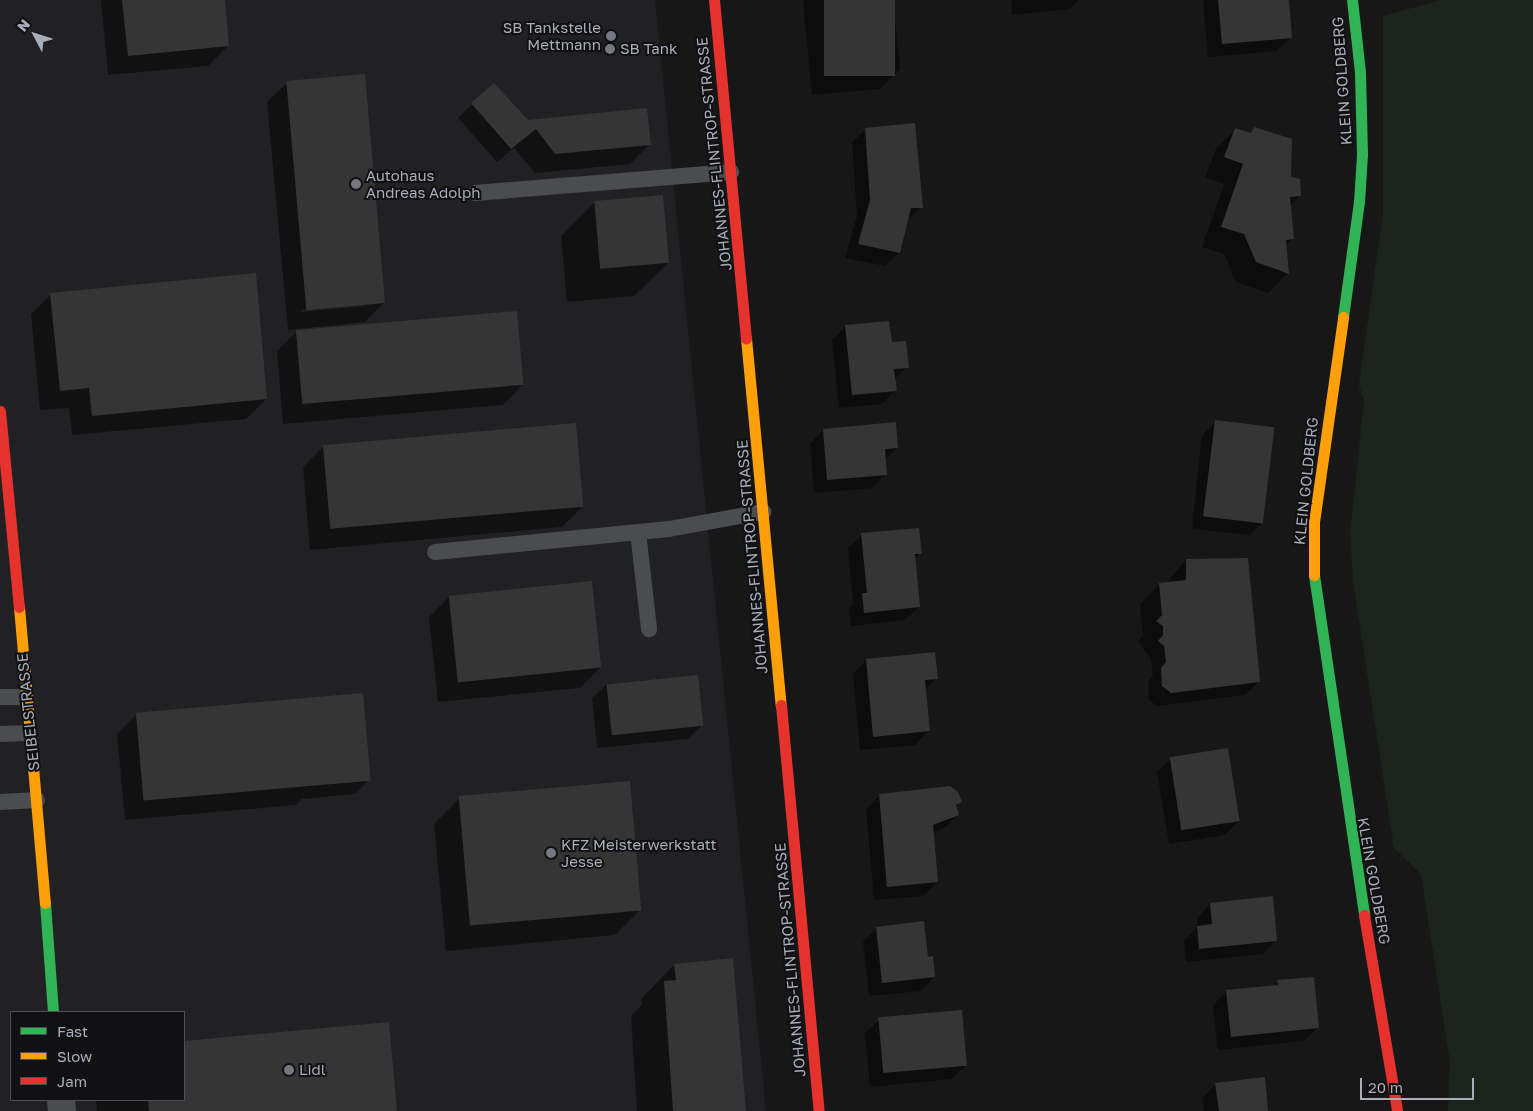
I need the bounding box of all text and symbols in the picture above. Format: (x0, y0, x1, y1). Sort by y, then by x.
north arrow (10, 10, 60, 60)
text: N (13, 16, 33, 35)
street label: KLEIN GOLDBERG (1329, 16, 1355, 146)
place label: SB Tankstelle Mettmann (503, 18, 601, 53)
marker: SB Tankstelle Mettmann (605, 30, 617, 42)
street label: JOHANNES-FLINTROP-STRASSE (693, 36, 735, 272)
place label: SB Tank (620, 40, 678, 58)
marker: SB Tank (604, 43, 616, 55)
place label: Autohaus Andreas Adolph (366, 166, 480, 201)
marker: Autohaus Andreas Adolph (350, 178, 362, 190)
street label: KLEIN GOLDBERG (1290, 416, 1322, 546)
street label: JOHANNES-FLINTROP-STRASSE (733, 439, 771, 675)
street label: SEIBELSTRASSE (13, 652, 43, 772)
street label: KLEIN GOLDBERG (1354, 816, 1394, 946)
place label: KFZ Meisterwerkstatt Jesse (561, 835, 717, 870)
street label: JOHANNES-FLINTROP-STRASSE (771, 842, 809, 1078)
marker: KFZ Meisterwerkstatt Jesse (545, 847, 557, 859)
legend (10, 1011, 185, 1101)
text: Fast (57, 1022, 88, 1040)
text: Slow (57, 1047, 92, 1065)
place label: Lidl (299, 1061, 326, 1079)
marker: Lidl (283, 1064, 295, 1076)
scale bar (1363, 1068, 1477, 1100)
text: Jam (57, 1072, 87, 1090)
text: 20 m (1368, 1078, 1403, 1096)

